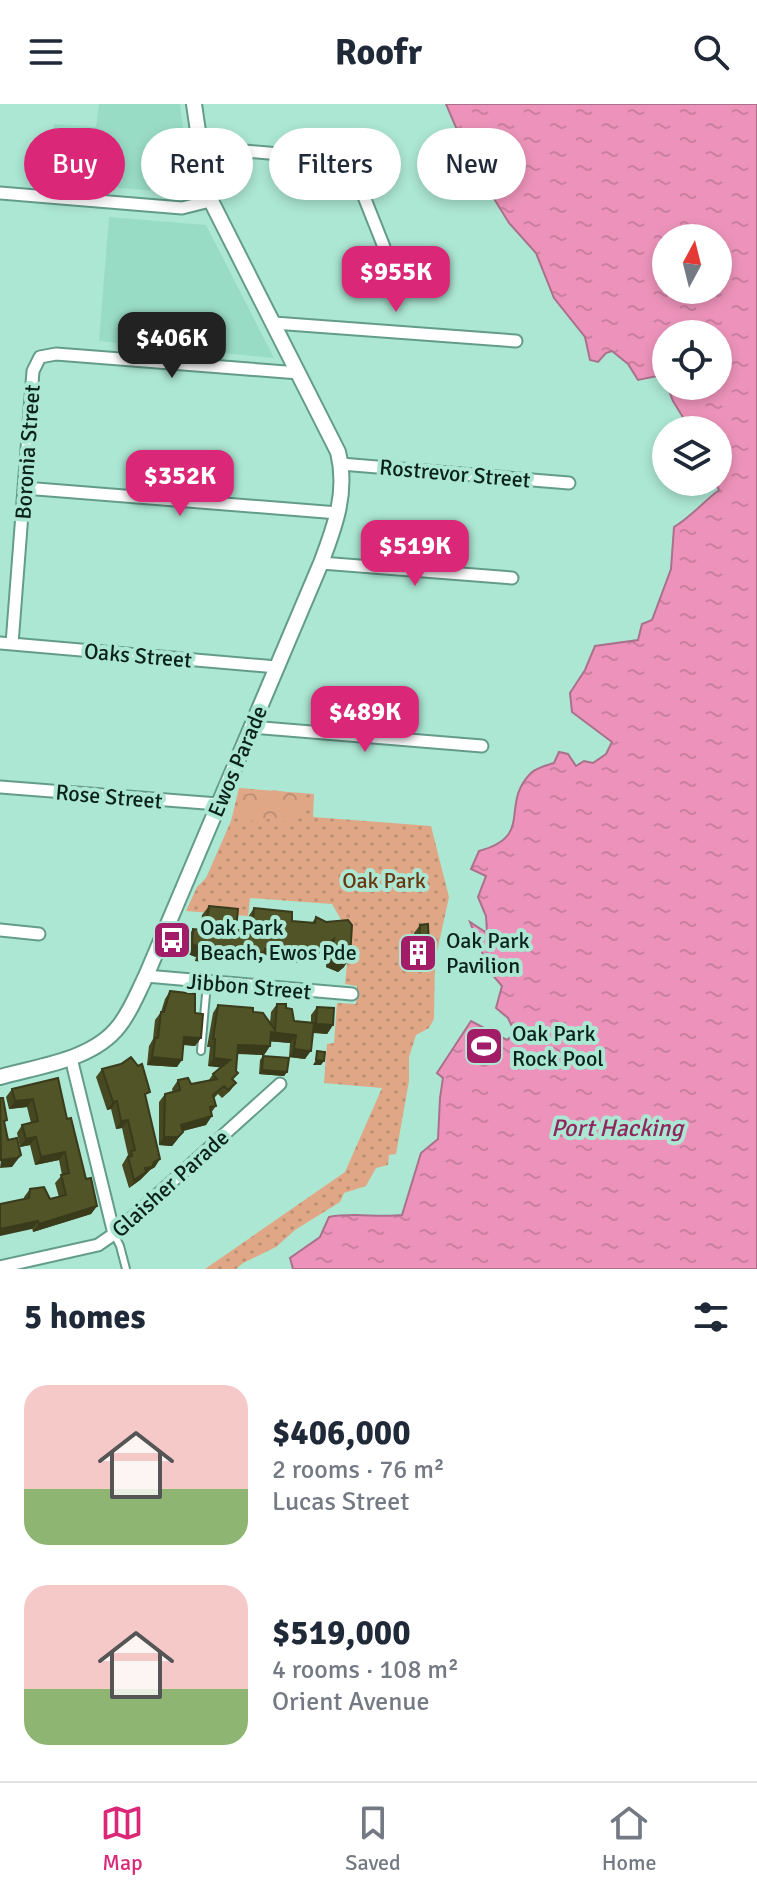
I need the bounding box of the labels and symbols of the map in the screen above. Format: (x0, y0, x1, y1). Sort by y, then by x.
north arrow (652, 224, 732, 304)
pin: $955K (340, 246, 452, 314)
pin: $406K (116, 312, 228, 380)
street label: Boronia Street (9, 383, 46, 520)
pin: $352K (124, 450, 236, 518)
street label: Rostrevor Street (378, 453, 532, 494)
pin: $519K (359, 520, 471, 588)
street label: Oaks Street (83, 637, 193, 674)
pin: $489K (309, 686, 421, 754)
street label: Ewos Parade (202, 701, 273, 821)
street label: Rose Street (54, 778, 164, 815)
park label: Oak Park (342, 867, 426, 894)
place label: Oak Park Beach, Ewos Pde (200, 914, 357, 966)
bus stop icon: Oak Park Beach, Ewos Pde (151, 919, 193, 961)
place label: Oak Park Pavilion (446, 927, 530, 979)
building icon: Oak Park Pavilion (397, 932, 439, 974)
street label: Jibbon Street (186, 968, 313, 1005)
place label: Oak Park Rock Pool (512, 1020, 604, 1072)
sports icon: Oak Park Rock Pool (463, 1025, 505, 1067)
water label: Port Hacking (551, 1113, 685, 1143)
street label: Glaisher Parade (106, 1124, 234, 1243)

